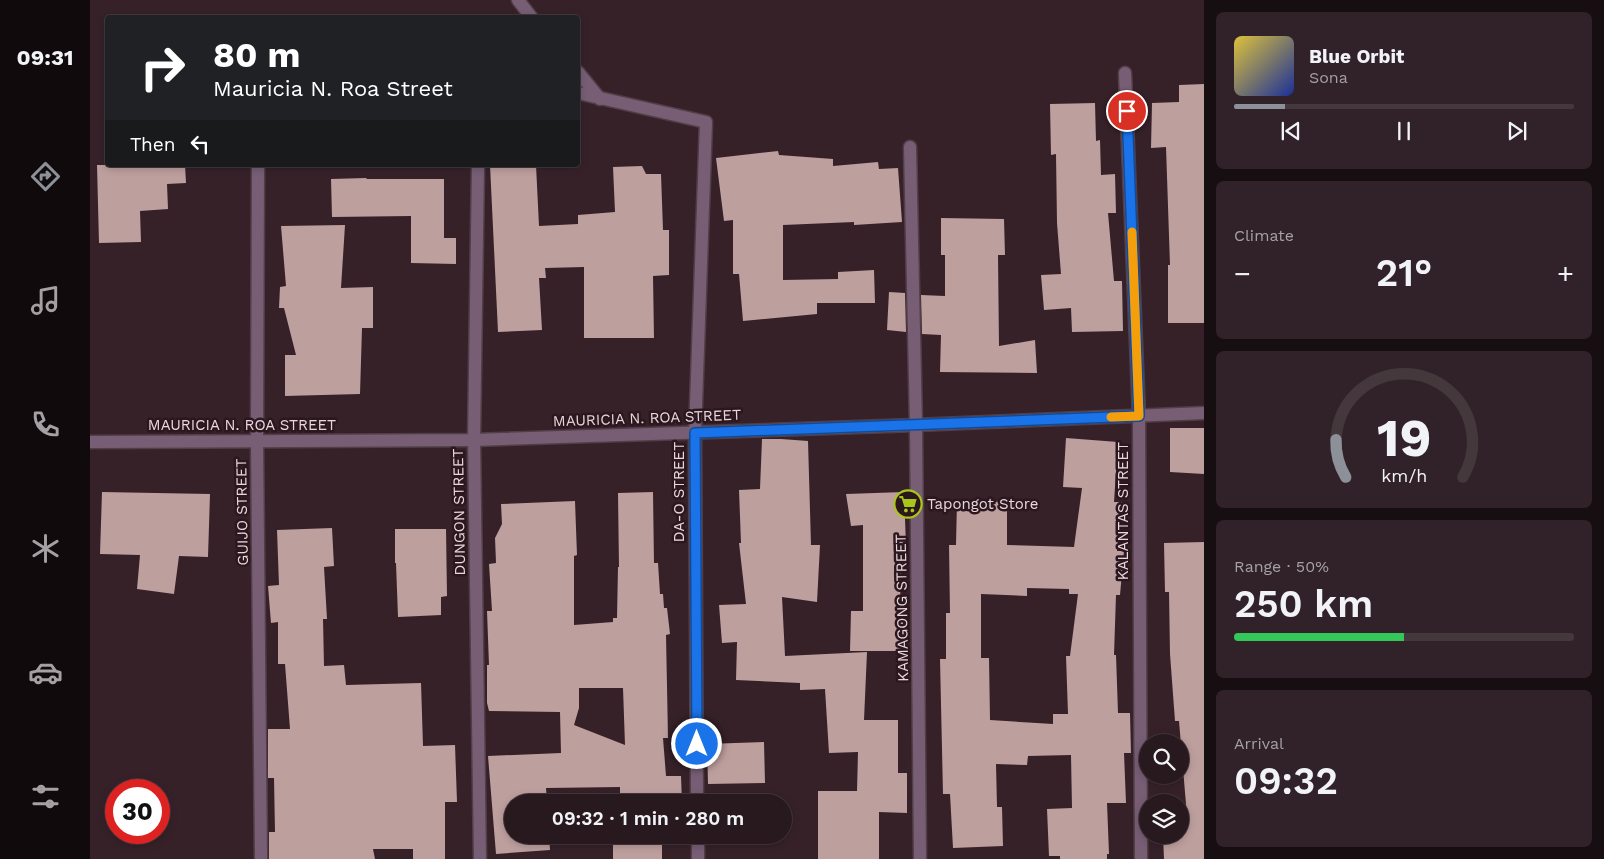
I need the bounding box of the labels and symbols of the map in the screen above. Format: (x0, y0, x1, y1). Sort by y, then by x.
pin (1106, 90, 1148, 132)
street label: MAURICIA N. ROA STREET (553, 406, 741, 430)
street label: MAURICIA N. ROA STREET (148, 416, 336, 434)
street label: DA-O STREET (670, 442, 688, 542)
street label: KALANTAS STREET (1114, 442, 1132, 580)
street label: DUNGON STREET (449, 448, 469, 576)
street label: GUIJO STREET (232, 458, 252, 566)
supermarket icon: Tapongot Store (893, 489, 923, 519)
place label: Tapongot Store (927, 495, 1038, 513)
street label: KAMAGONG STREET (892, 534, 912, 682)
position arrow (670, 717, 722, 769)
speed limit sign: 30 (105, 779, 170, 844)

